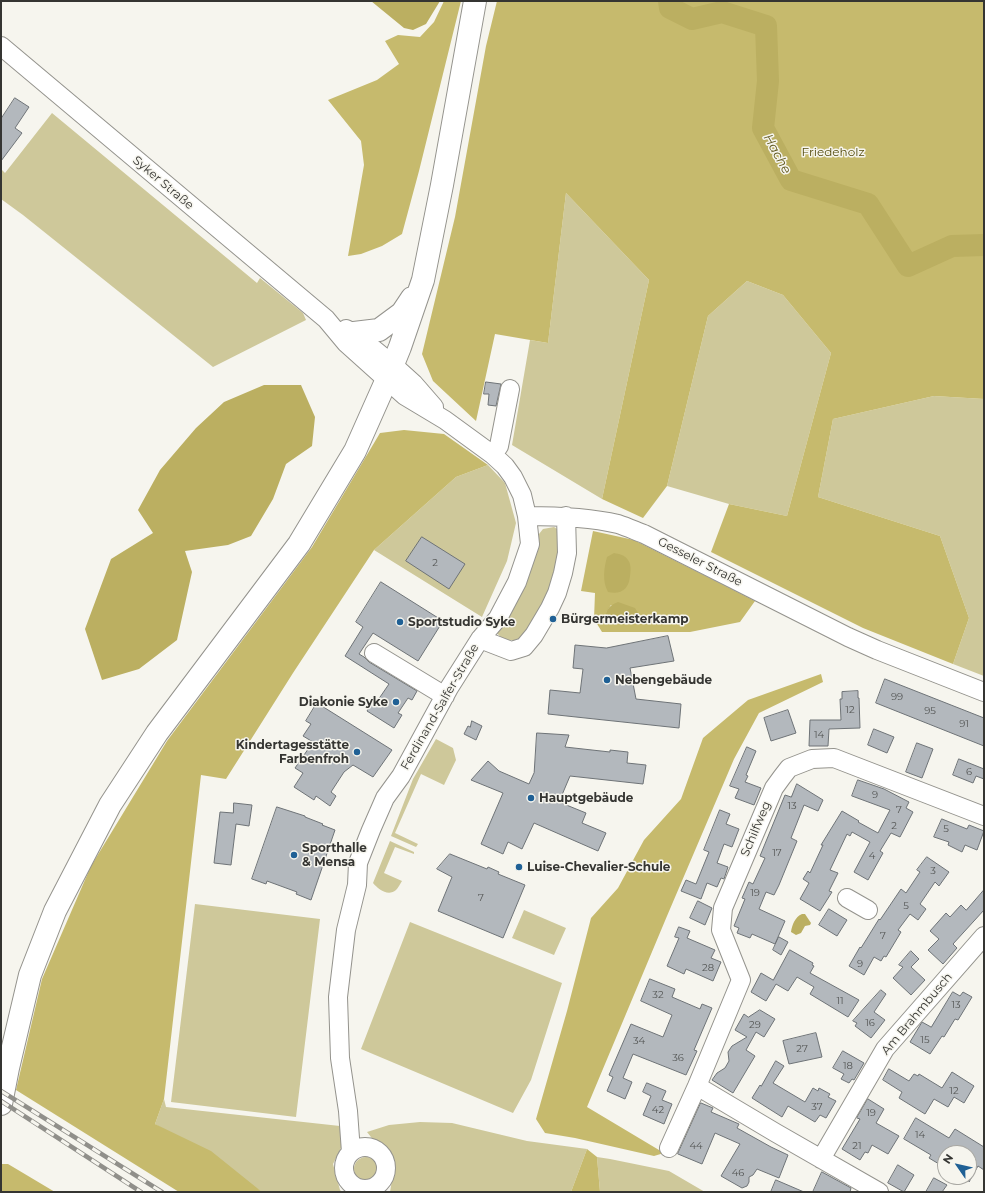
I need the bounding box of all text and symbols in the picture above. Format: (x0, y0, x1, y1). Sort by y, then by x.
water label: Hache (760, 131, 794, 177)
park label: Friedeholz (801, 145, 865, 159)
street label: Syker Straße (130, 153, 196, 213)
street label: Gesseler Straße (655, 535, 745, 589)
house number: 2 (432, 557, 438, 569)
place label: Bürgermeisterkamp (561, 612, 689, 626)
marker: Bürgermeisterkamp (548, 614, 558, 624)
place label: Sportstudio Syke (408, 615, 515, 629)
marker: Sportstudio Syke (395, 617, 405, 627)
street label: Ferdinand-Salfer-Straße (398, 641, 482, 773)
place label: Nebengebäude (615, 673, 712, 687)
marker: Nebengebäude (602, 675, 612, 685)
house number: 99 (891, 691, 903, 703)
place label: Diakonie Syke (299, 695, 388, 709)
marker: Diakonie Syke (391, 697, 401, 707)
house number: 12 (845, 704, 855, 716)
house number: 95 (924, 705, 936, 717)
house number: 91 (959, 718, 969, 730)
house number: 14 (814, 729, 824, 741)
place label: Kindertagesstätte Farbenfroh (236, 738, 349, 766)
marker: Kindertagesstätte Farbenfroh (352, 747, 362, 757)
house number: 6 (966, 766, 972, 778)
house number: 9 (872, 789, 878, 801)
place label: Hauptgebäude (539, 791, 633, 805)
marker: Hauptgebäude (526, 793, 536, 803)
street label: Schilfweg (738, 799, 774, 859)
house number: 13 (787, 800, 797, 812)
house number: 7 (896, 804, 902, 816)
house number: 2 (891, 820, 897, 832)
house number: 5 (943, 823, 949, 835)
place label: Sporthalle & Mensa (302, 841, 367, 869)
house number: 17 (772, 847, 782, 859)
marker: Sporthalle & Mensa (289, 850, 299, 860)
house number: 4 (869, 850, 875, 862)
place label: Luise-Chevalier-Schule (527, 860, 670, 874)
marker: Luise-Chevalier-Schule (514, 862, 524, 872)
house number: 3 (930, 865, 936, 877)
house number: 19 (750, 887, 760, 899)
house number: 7 (478, 892, 484, 904)
house number: 5 (903, 900, 909, 912)
house number: 7 (880, 930, 886, 942)
house number: 9 (857, 958, 863, 970)
house number: 28 (702, 962, 714, 974)
street label: Am Brahmbusch (879, 970, 955, 1058)
house number: 32 (652, 989, 664, 1001)
house number: 11 (836, 995, 844, 1007)
house number: 13 (951, 999, 961, 1011)
house number: 16 (865, 1017, 875, 1029)
house number: 29 (749, 1019, 761, 1031)
house number: 15 (920, 1034, 930, 1046)
house number: 34 (633, 1035, 645, 1047)
house number: 27 (796, 1043, 808, 1055)
house number: 36 (672, 1052, 684, 1064)
house number: 18 (843, 1060, 853, 1072)
house number: 12 (949, 1085, 959, 1097)
house number: 37 (811, 1101, 823, 1113)
house number: 42 (652, 1104, 664, 1116)
house number: 19 (866, 1107, 876, 1119)
house number: 14 (915, 1129, 925, 1141)
house number: 44 (689, 1140, 703, 1152)
house number: 21 (852, 1140, 862, 1152)
north arrow (937, 1145, 977, 1185)
text: N (940, 1151, 956, 1166)
house number: 46 (732, 1167, 744, 1179)

